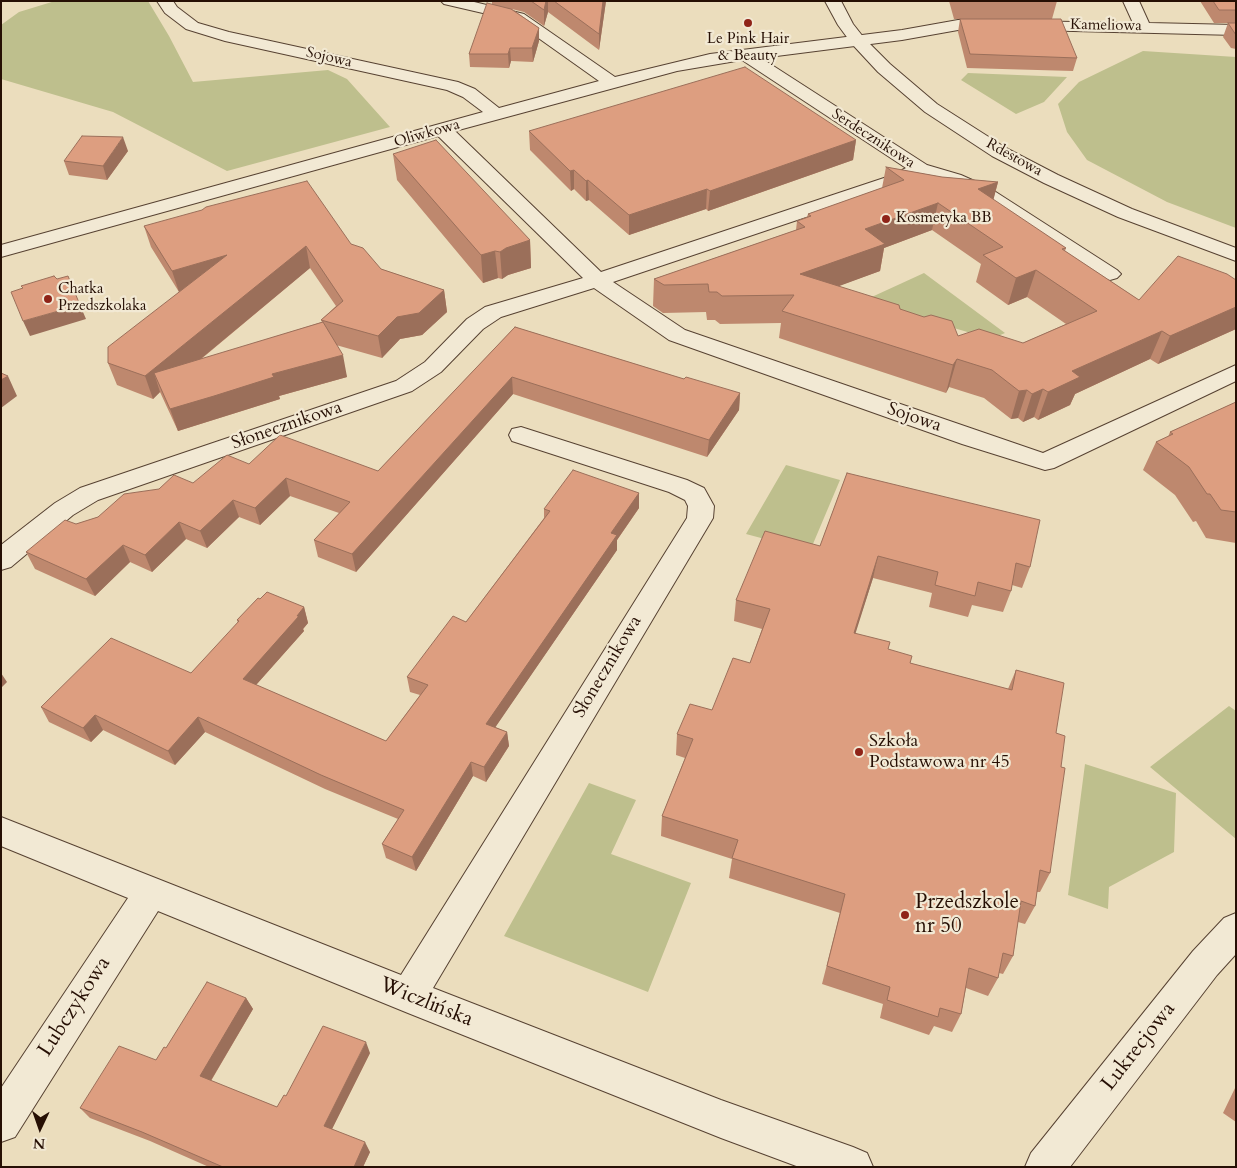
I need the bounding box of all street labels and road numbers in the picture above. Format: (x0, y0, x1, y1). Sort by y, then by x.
street label: Kameliowa (1070, 16, 1142, 36)
street label: Sojowa (304, 44, 354, 72)
street label: Serdecznikowa (828, 105, 918, 173)
street label: Oliwkowa (392, 116, 462, 152)
street label: Rdestowa (983, 135, 1045, 181)
street label: Słonecznikowa (229, 397, 345, 455)
street label: Sojowa (884, 399, 944, 437)
street label: Słonecznikowa (569, 612, 647, 722)
street label: Lubczykowa (33, 952, 117, 1062)
street label: Wiczlińska (376, 973, 476, 1033)
street label: Lukrecjowa (1097, 998, 1181, 1096)

